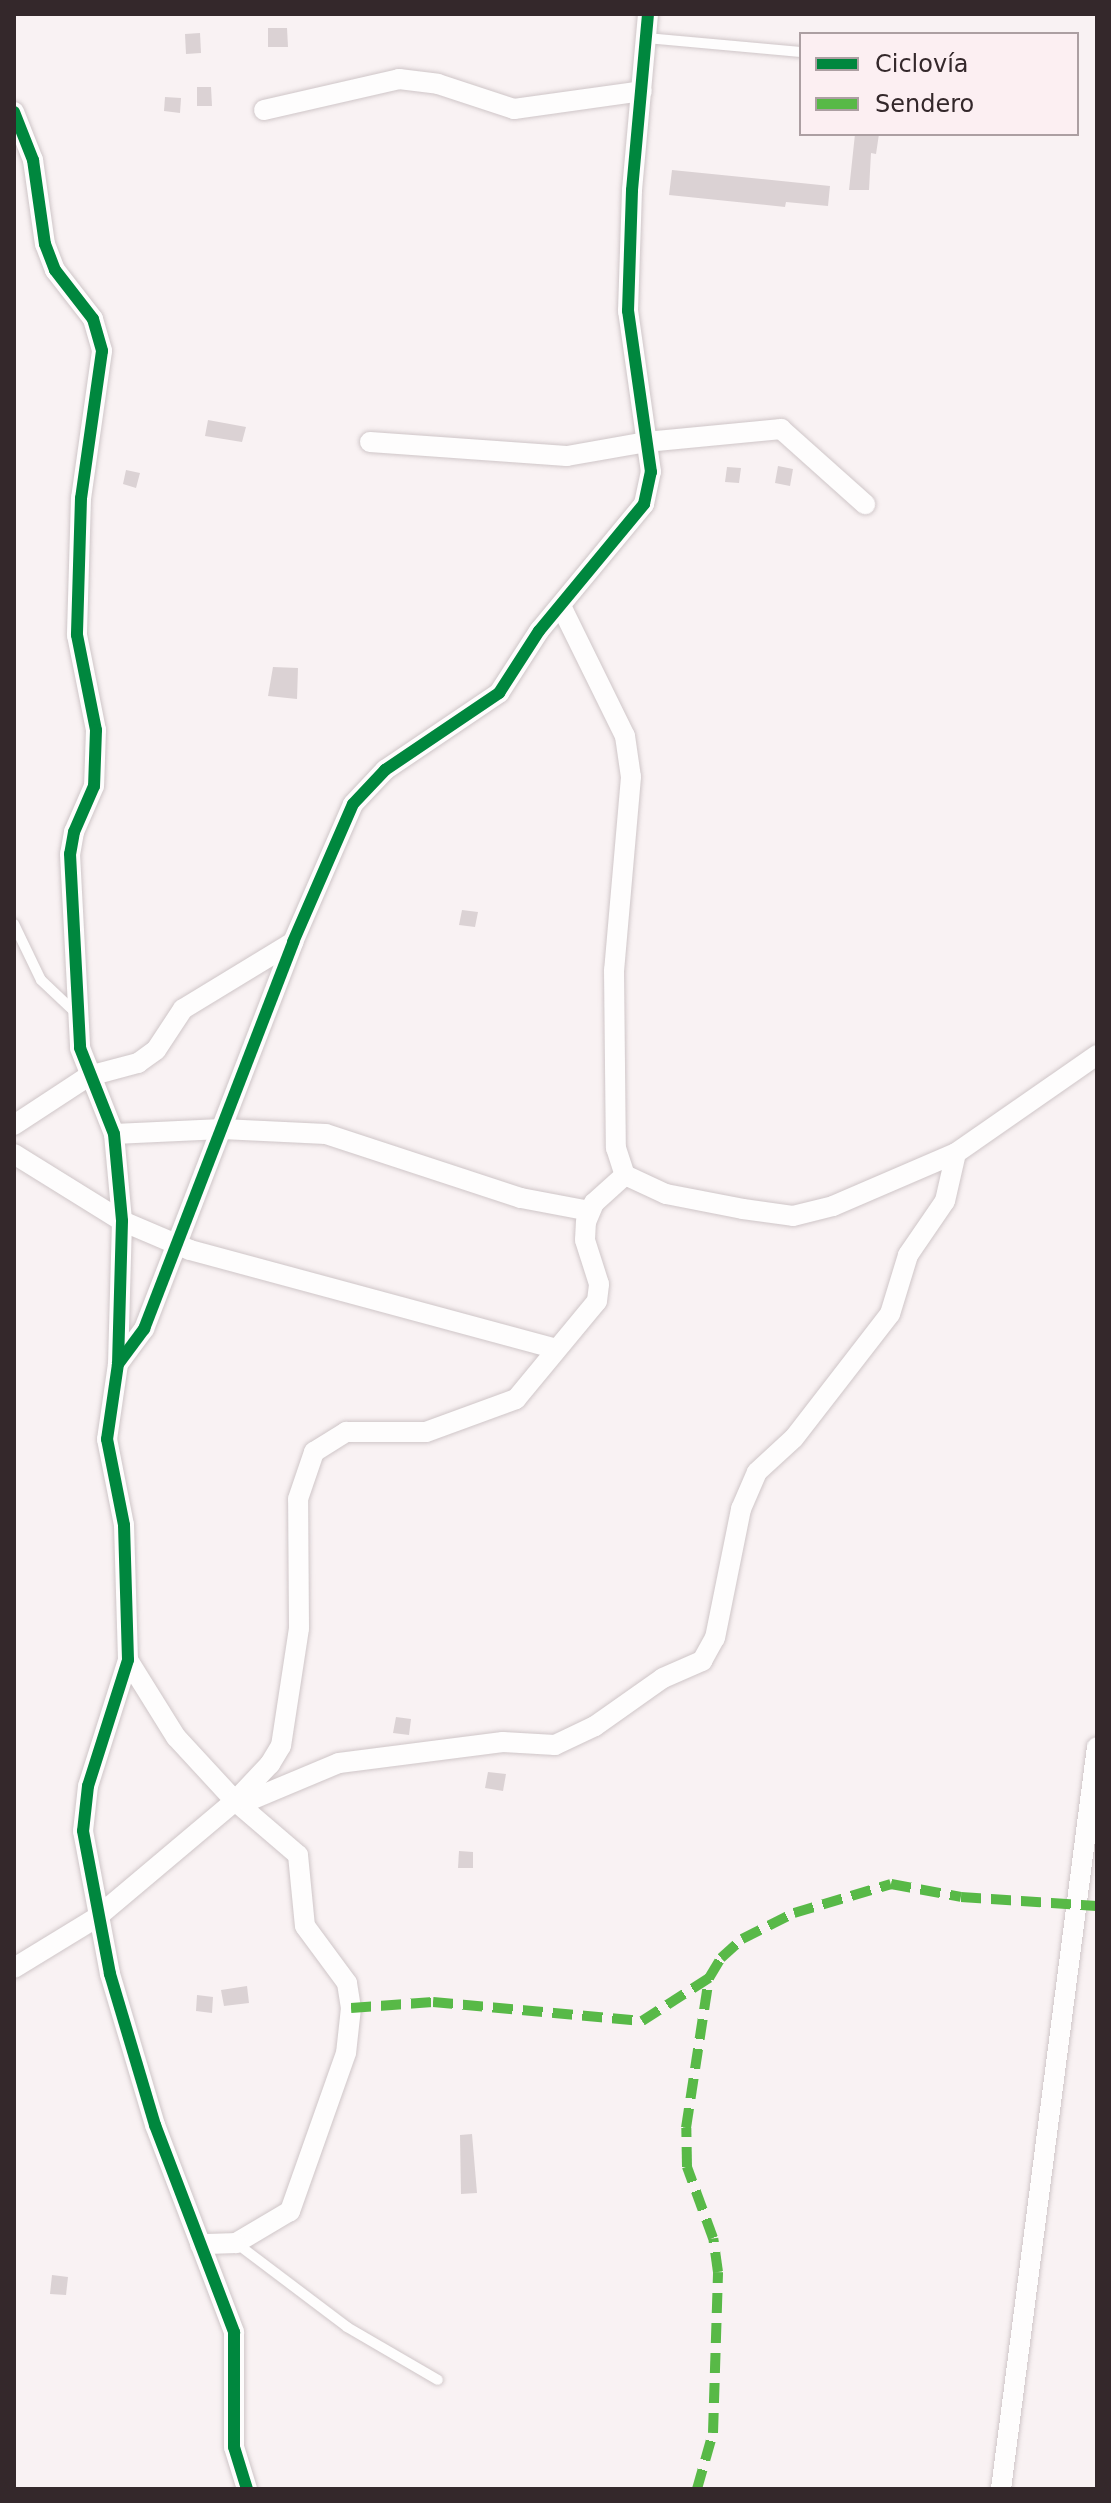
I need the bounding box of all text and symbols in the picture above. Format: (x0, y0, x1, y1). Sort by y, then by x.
legend (799, 32, 1079, 136)
text: Ciclovía (875, 50, 969, 78)
text: Sendero (875, 90, 974, 118)

